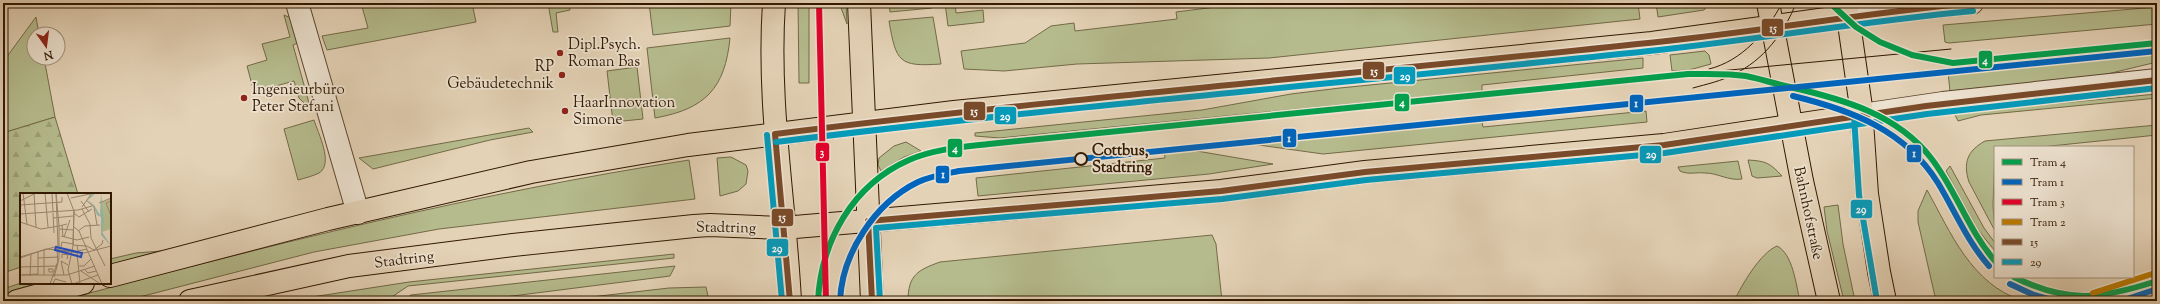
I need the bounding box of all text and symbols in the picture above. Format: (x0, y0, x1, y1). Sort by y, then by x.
line badge: 15 (1761, 18, 1784, 37)
text: 15 (1768, 21, 1777, 37)
north arrow (26, 26, 66, 66)
place label: Dipl.Psych. Roman Bas (568, 35, 641, 73)
text: N (42, 46, 55, 64)
marker: Dipl.Psych. Roman Bas (555, 48, 565, 58)
line badge: 4 (1978, 50, 1993, 69)
text: 4 (1981, 53, 1988, 69)
place label: RP Gebäudetechnik (447, 57, 555, 95)
line badge: 15 (1362, 61, 1385, 80)
text: 15 (1369, 64, 1378, 80)
line badge: 29 (1393, 66, 1416, 85)
text: 29 (1400, 69, 1411, 85)
marker: RP Gebäudetechnik (557, 70, 567, 80)
place label: Ingenieurbüro Peter Stefani (252, 80, 345, 118)
marker: Ingenieurbüro Peter Stefani (239, 93, 249, 103)
place label: HaarInnovation Simone (573, 93, 676, 131)
line badge: 4 (1394, 93, 1410, 112)
line badge: 1 (1629, 94, 1644, 113)
text: 4 (1398, 95, 1405, 111)
text: 1 (1633, 96, 1638, 112)
line badge: 15 (963, 101, 986, 121)
text: 15 (969, 104, 978, 120)
marker: HaarInnovation Simone (560, 106, 570, 116)
line badge: 29 (994, 106, 1017, 125)
text: 29 (1000, 109, 1011, 125)
line badge: 1 (1282, 128, 1297, 148)
text: 1 (1286, 131, 1291, 147)
line badge: 4 (947, 138, 963, 158)
text: 4 (951, 141, 958, 157)
place label: Cottbus, Stadtring (1092, 141, 1153, 179)
line badge: 3 (815, 142, 830, 162)
line badge: 1 (1906, 144, 1922, 163)
text: 3 (820, 145, 825, 161)
line badge: 29 (1639, 145, 1662, 164)
text: 1 (1911, 146, 1916, 162)
legend (1994, 146, 2134, 278)
text: 29 (1646, 147, 1657, 163)
marker: Cottbus, Stadtring (1074, 152, 1088, 166)
text: Tram 4 (2030, 154, 2066, 172)
line badge: 1 (935, 165, 950, 184)
street label: Bahnhofstraße (1787, 165, 1828, 262)
text: 1 (940, 167, 945, 183)
text: Tram 1 (2030, 174, 2064, 192)
inset map (20, 193, 111, 284)
text: Tram 3 (2030, 194, 2065, 212)
line badge: 29 (1850, 199, 1873, 219)
text: 29 (1856, 202, 1867, 218)
line badge: 15 (771, 208, 794, 227)
text: 15 (777, 210, 786, 226)
text: Tram 2 (2030, 214, 2066, 232)
street label: Stadtring (696, 217, 756, 240)
text: 15 (2030, 234, 2038, 252)
line badge: 29 (766, 238, 789, 257)
text: 29 (772, 241, 783, 257)
street label: Stadtring (373, 246, 435, 275)
text: 29 (2030, 254, 2042, 272)

